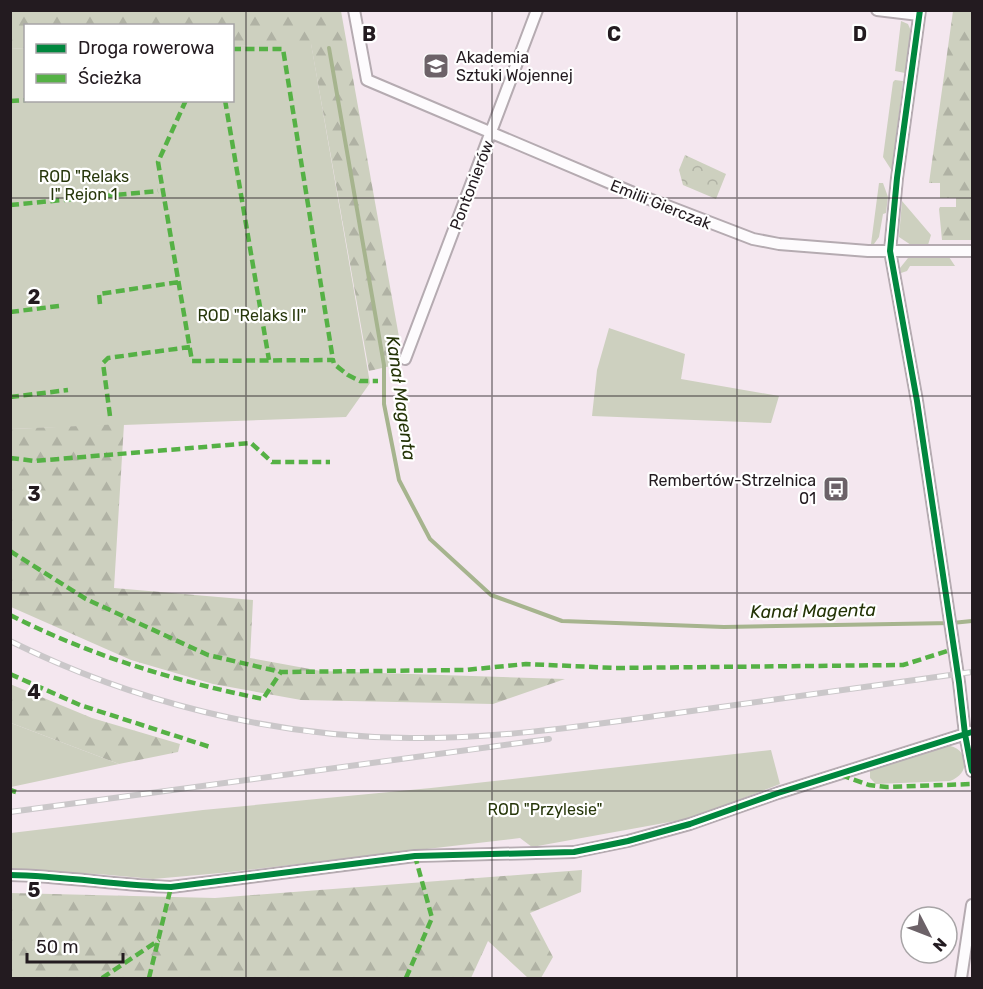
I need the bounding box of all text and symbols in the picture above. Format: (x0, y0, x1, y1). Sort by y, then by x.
text: B (362, 22, 376, 46)
text: C (607, 22, 621, 46)
text: D (853, 22, 867, 46)
legend (24, 24, 234, 102)
text: Droga rowerowa (78, 37, 214, 59)
place label: Akademia Sztuki Wojennej (456, 48, 573, 85)
school or university icon: Akademia Sztuki Wojennej (421, 51, 451, 81)
text: Ścieżka (78, 67, 142, 89)
street label: Pontonierów (446, 137, 497, 233)
park label: ROD "Relaks I" Rejon 1 (39, 167, 129, 204)
street label: Emilii Gierczak (608, 176, 715, 234)
text: 2 (28, 285, 41, 309)
park label: ROD "Relaks II" (197, 306, 307, 325)
water label: Kanał Magenta (381, 334, 421, 462)
place label: Rembertów-Strzelnica 01 (648, 471, 816, 508)
bus stop icon: Rembertów-Strzelnica 01 (821, 474, 851, 504)
text: 3 (27, 482, 41, 506)
water label: Kanał Magenta (750, 599, 877, 623)
text: 4 (27, 680, 41, 704)
park label: ROD "Przylesie" (488, 800, 602, 819)
text: 5 (28, 878, 41, 902)
north arrow (899, 905, 959, 965)
scale bar (27, 926, 123, 964)
text: N (929, 934, 951, 955)
text: 50 m (36, 936, 79, 958)

